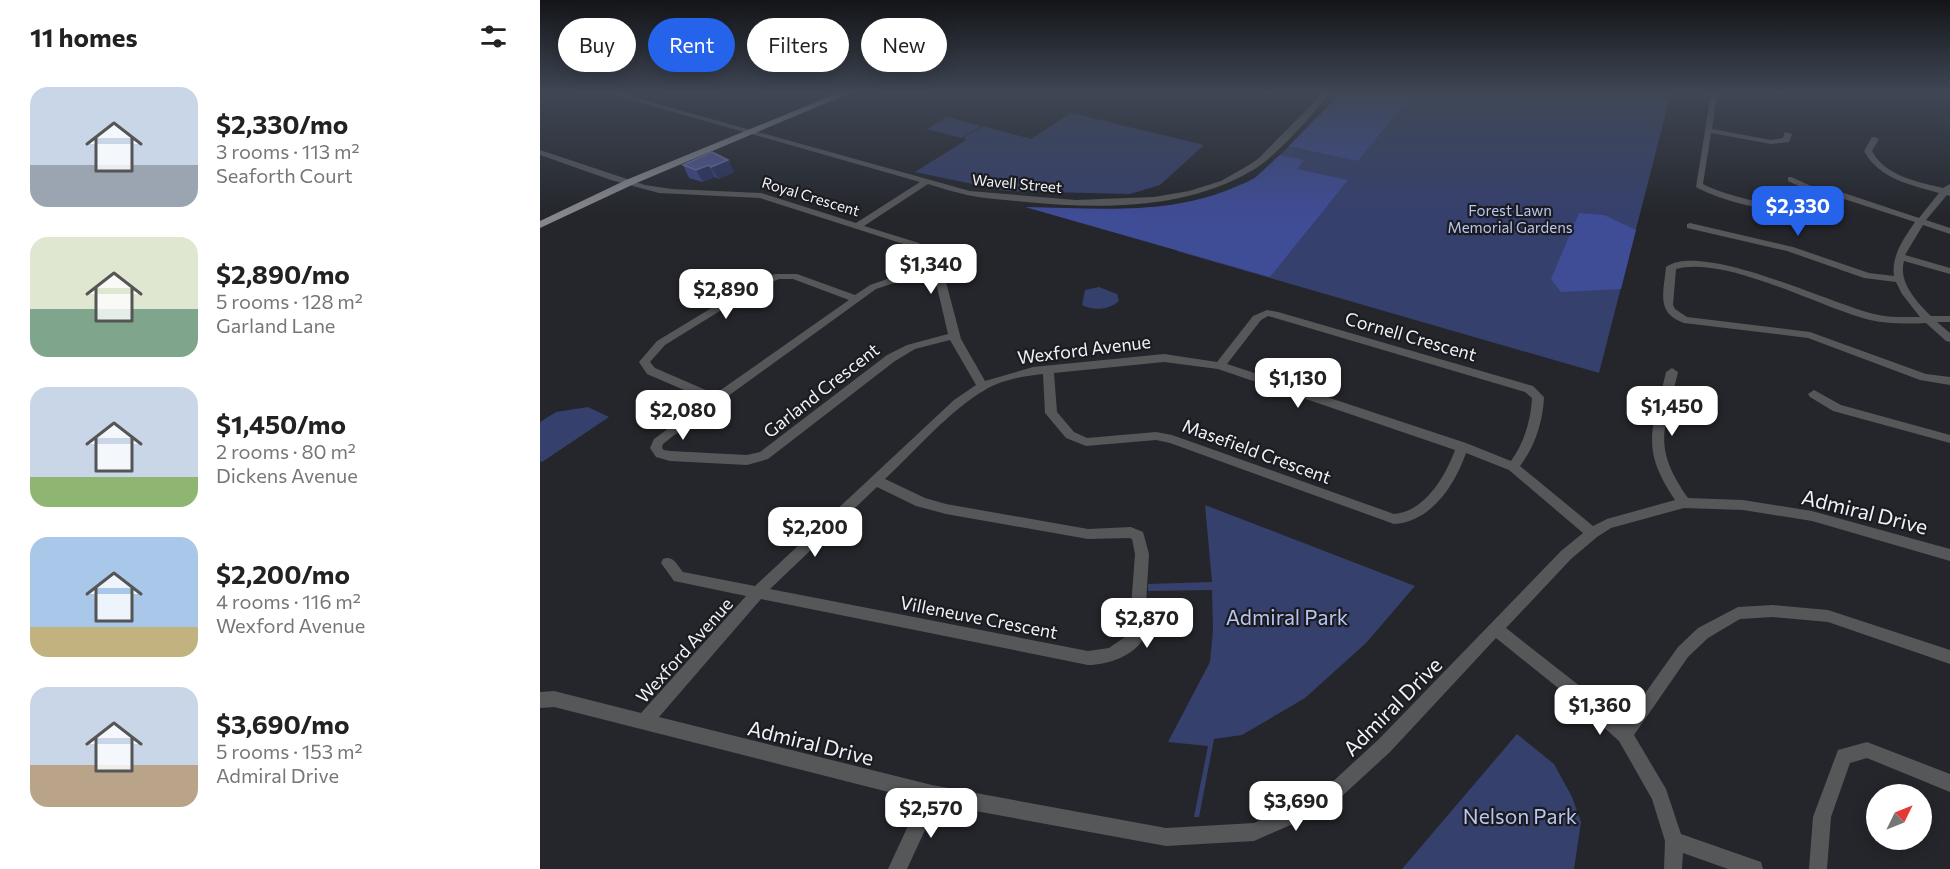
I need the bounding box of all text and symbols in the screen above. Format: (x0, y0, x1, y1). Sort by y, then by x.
chip: Buy (558, 18, 636, 72)
chip: Rent (648, 18, 735, 72)
chip: Filters (747, 18, 849, 72)
chip: New (861, 18, 947, 72)
icon: filters (477, 20, 510, 53)
text: 11 homes (30, 21, 138, 52)
text: $2,330/mo (216, 108, 348, 139)
icon: home (78, 111, 150, 183)
text: 3 rooms · 113 m² (216, 139, 360, 163)
text: Seaforth Court (216, 163, 353, 187)
street label: Wavell Street (971, 170, 1063, 196)
street label: Royal Crescent (760, 173, 862, 219)
pin: $2,330 (1749, 186, 1847, 237)
text: $2,330 (1766, 193, 1830, 217)
park label: Forest Lawn Memorial Gardens (1447, 201, 1573, 236)
pin: $1,340 (882, 244, 980, 295)
text: $1,340 (900, 251, 962, 275)
text: $2,890/mo (216, 258, 350, 289)
icon: home (78, 261, 150, 333)
pin: $2,890 (677, 269, 775, 320)
text: $2,890 (693, 276, 759, 300)
text: 5 rooms · 128 m² (216, 289, 363, 313)
street label: Cornell Crescent (1343, 307, 1479, 365)
text: Garland Lane (216, 313, 335, 337)
street label: Wexford Avenue (1016, 330, 1152, 368)
street label: Garland Crescent (759, 338, 883, 442)
pin: $1,130 (1249, 358, 1347, 409)
text: $1,130 (1269, 365, 1327, 389)
pin: $1,450 (1623, 386, 1721, 437)
pin: $2,080 (634, 390, 732, 441)
text: $1,450 (1641, 393, 1703, 417)
text: $2,080 (650, 397, 716, 421)
text: $1,450/mo (216, 408, 346, 439)
icon: home (78, 411, 150, 483)
street label: Masefield Crescent (1180, 414, 1334, 488)
text: 2 rooms · 80 m² (216, 439, 356, 463)
text: Dickens Avenue (216, 463, 358, 487)
street label: Admiral Drive (1799, 483, 1931, 539)
pin: $2,200 (766, 507, 864, 558)
text: $2,200 (782, 514, 848, 538)
text: $2,200/mo (216, 558, 350, 589)
icon: home (78, 561, 150, 633)
text: 4 rooms · 116 m² (216, 589, 361, 613)
street label: Villeneuve Crescent (898, 591, 1060, 643)
street label: Wexford Avenue (631, 593, 737, 707)
pin: $2,870 (1098, 598, 1196, 649)
park label: Admiral Park (1226, 604, 1348, 629)
text: $2,870 (1115, 605, 1179, 629)
text: Wexford Avenue (216, 613, 365, 637)
street label: Admiral Drive (1338, 652, 1446, 760)
pin: $1,360 (1551, 685, 1649, 736)
text: $1,360 (1569, 692, 1631, 716)
text: $3,690/mo (216, 708, 349, 739)
icon: home (78, 711, 150, 783)
street label: Admiral Drive (745, 714, 877, 770)
text: 5 rooms · 153 m² (216, 739, 363, 763)
text: Admiral Drive (216, 763, 339, 787)
pin: $3,690 (1247, 781, 1345, 832)
north arrow (1866, 784, 1932, 850)
map controls (1866, 784, 1932, 850)
pin: $2,570 (882, 788, 980, 839)
text: $3,690 (1263, 788, 1329, 812)
text: $2,570 (899, 795, 963, 819)
park label: Nelson Park (1463, 803, 1577, 828)

